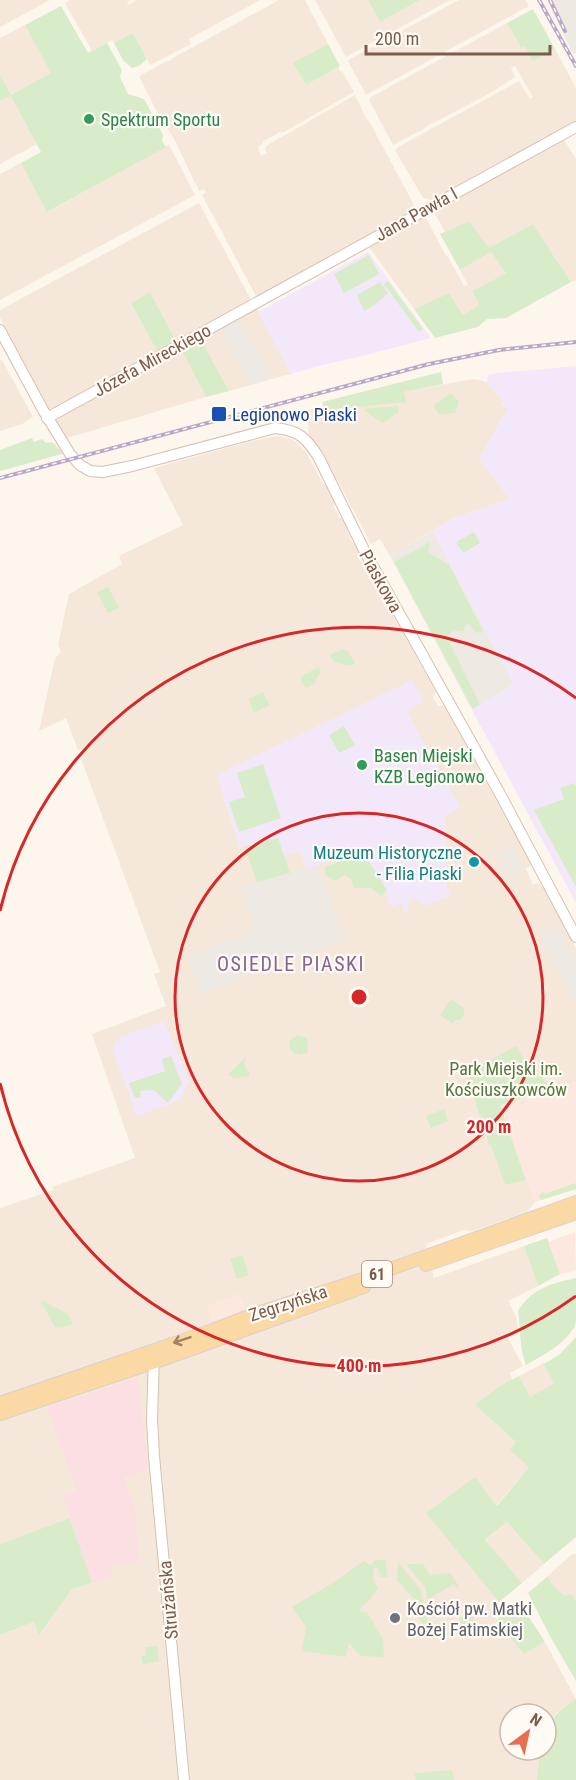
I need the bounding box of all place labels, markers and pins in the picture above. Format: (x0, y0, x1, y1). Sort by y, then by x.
place label: Spektrum Sportu (101, 109, 220, 130)
marker: Spektrum Sportu (82, 112, 96, 126)
place label: Legionowo Piaski (232, 404, 357, 425)
marker: Legionowo Piaski (210, 405, 228, 423)
place label: Basen Miejski KZB Legionowo (374, 745, 485, 787)
marker: Basen Miejski KZB Legionowo (355, 758, 369, 772)
place label: Muzeum Historyczne - Filia Piaski (313, 842, 462, 884)
marker: Muzeum Historyczne - Filia Piaski (467, 855, 481, 869)
centre of rings (349, 987, 369, 1007)
place label: Kościół pw. Matki Bożej Fatimskiej (407, 1598, 532, 1640)
marker: Kościół pw. Matki Bożej Fatimskiej (388, 1611, 402, 1625)

